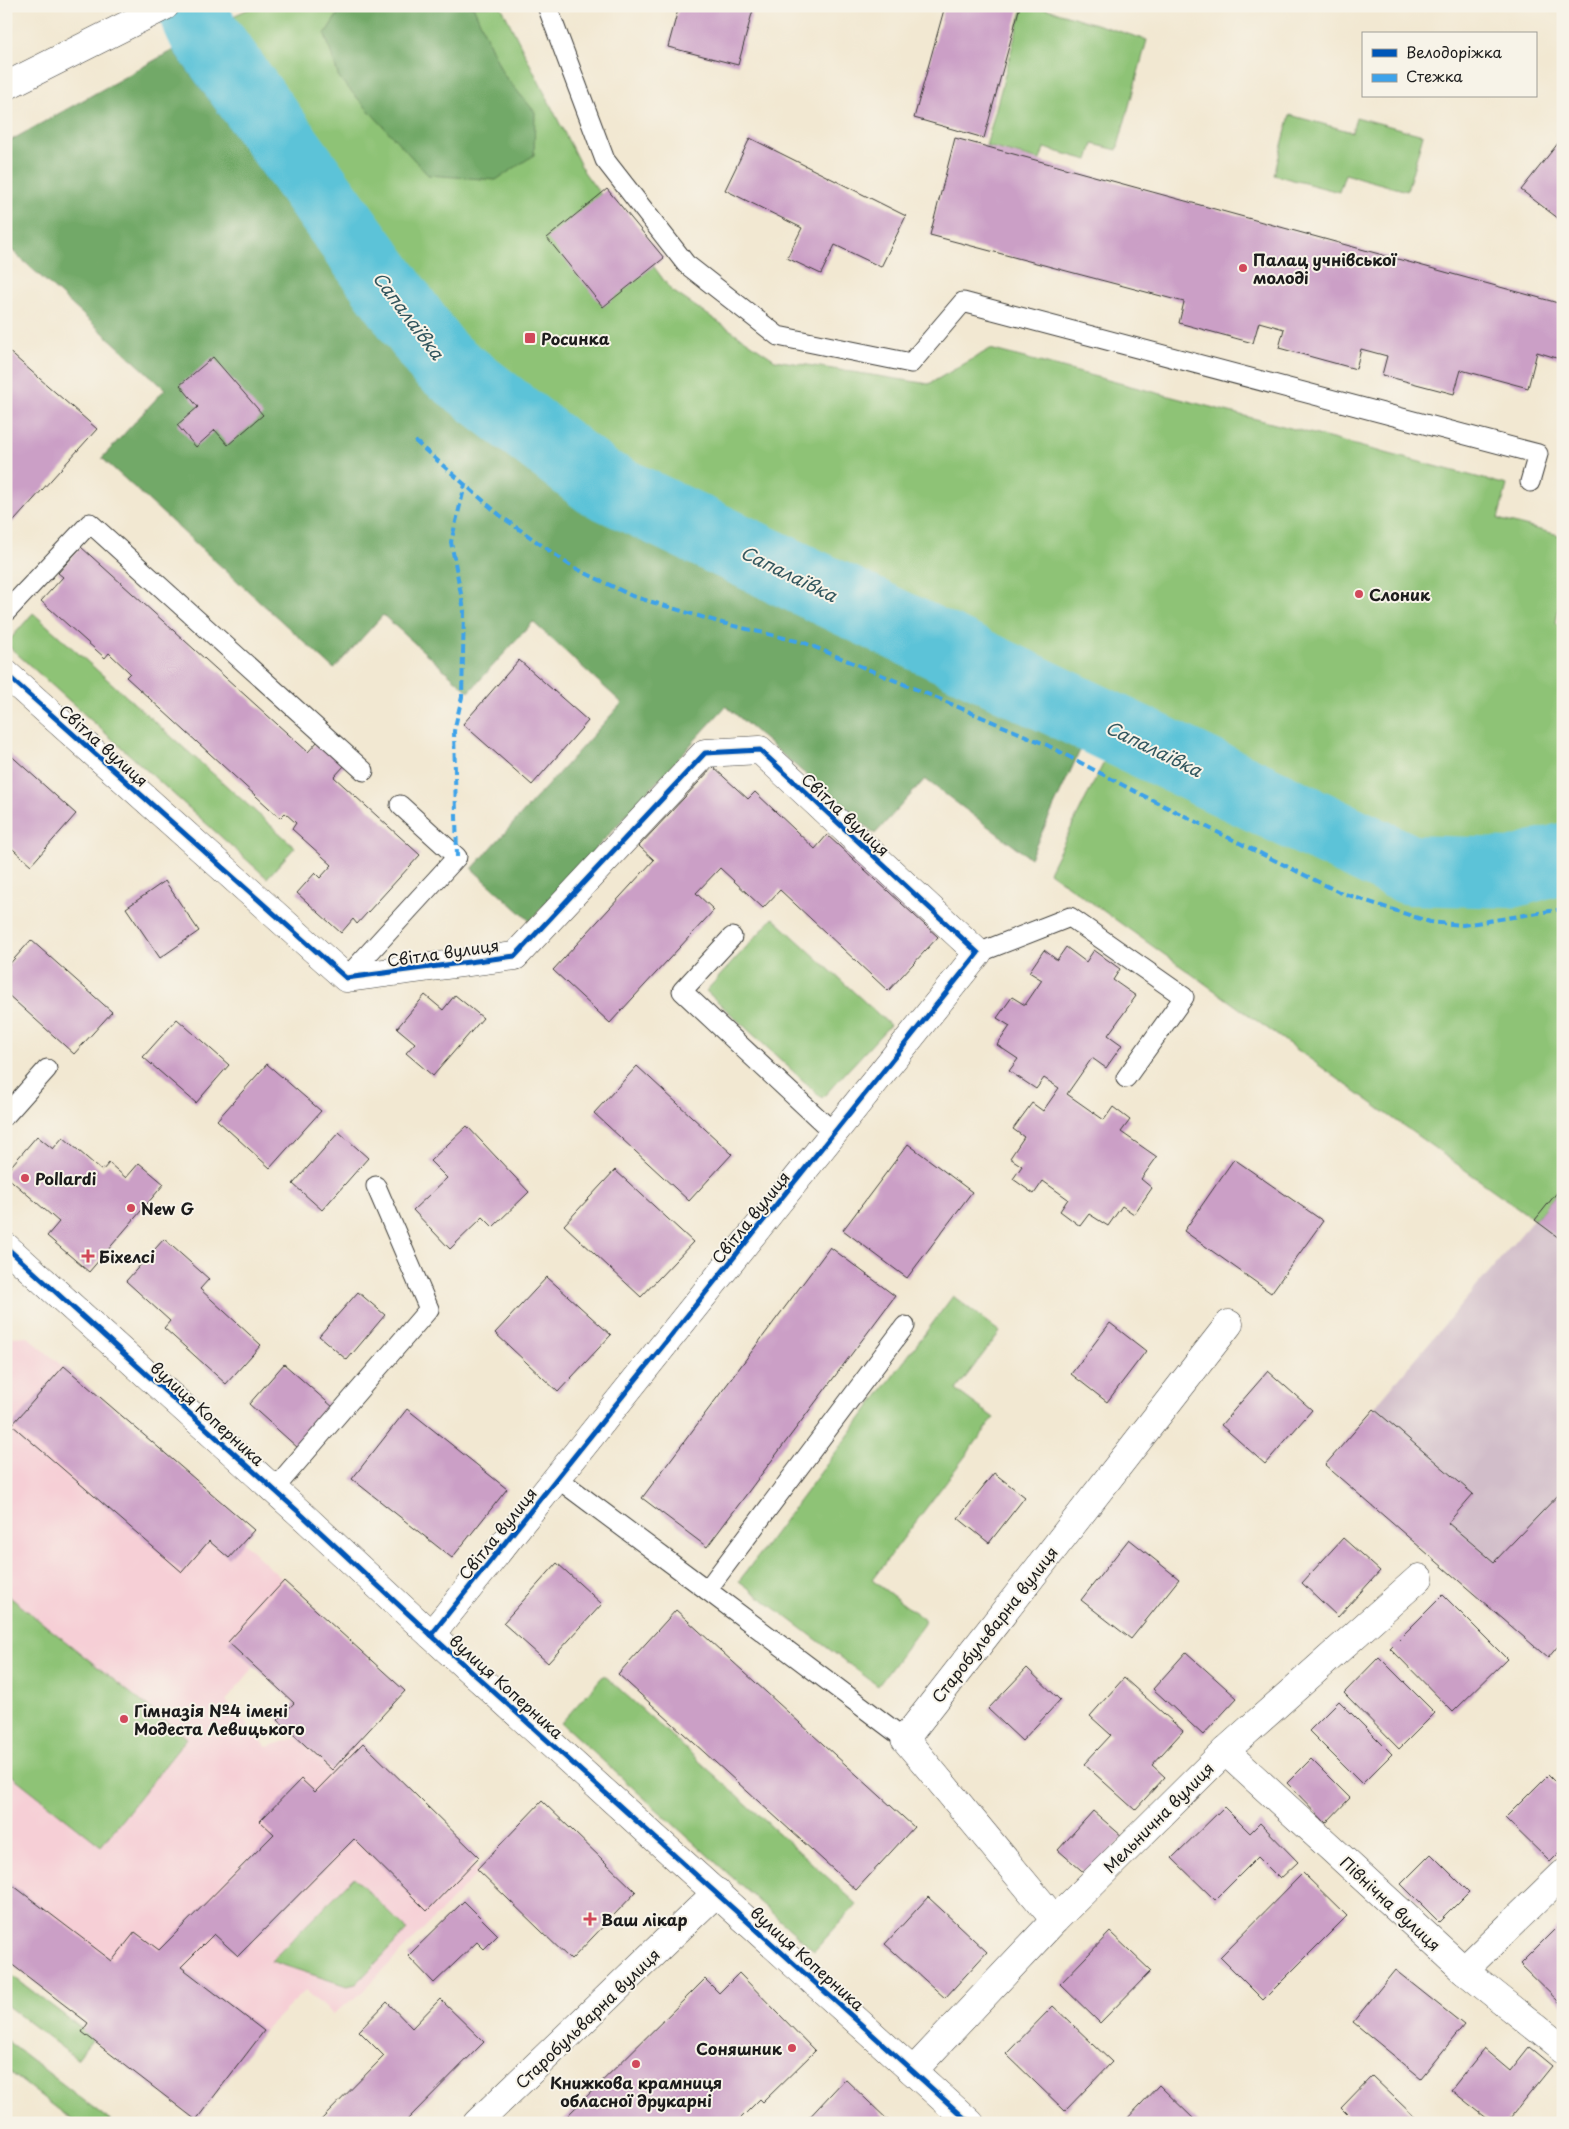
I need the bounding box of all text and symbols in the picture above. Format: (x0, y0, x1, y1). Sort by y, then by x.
legend (1362, 32, 1536, 98)
text: Велодоріжка (1406, 40, 1502, 63)
text: Стежка (1406, 64, 1463, 87)
place label: Палац учнівської молоді (1253, 247, 1398, 289)
marker: Палац учнівської молоді (1237, 262, 1249, 274)
water label: Сапалаївка (367, 265, 452, 365)
place label: Росинка (541, 326, 610, 350)
marker: Росинка (523, 331, 537, 345)
water label: Сапалаївка (736, 538, 842, 608)
place label: Слоник (1369, 582, 1431, 606)
marker: Слоник (1353, 588, 1365, 600)
street label: Світла вулиця (54, 698, 154, 792)
water label: Сапалаївка (1101, 713, 1207, 783)
street label: Світла вулиця (797, 767, 895, 861)
street label: Світла вулиця (385, 932, 501, 972)
place label: Pollardi (35, 1166, 97, 1190)
street label: Світла вулиця (705, 1166, 795, 1268)
marker: Pollardi (19, 1172, 31, 1184)
place label: New G (141, 1196, 194, 1220)
marker: New G (125, 1202, 137, 1214)
place label: Біхелсі (99, 1244, 155, 1268)
marker: Біхелсі (81, 1249, 95, 1263)
street label: вулиця Коперника (146, 1355, 270, 1471)
street label: Світла вулиця (452, 1482, 542, 1584)
street label: Старобульварна вулиця (925, 1541, 1063, 1707)
street label: вулиця Коперника (445, 1628, 569, 1744)
place label: Гімназія №4 імені Модеста Левицького (134, 1698, 305, 1740)
marker: Гімназія №4 імені Модеста Левицького (118, 1713, 130, 1725)
street label: Мельнична вулиця (1097, 1756, 1219, 1878)
street label: Північна вулиця (1335, 1850, 1447, 1956)
street label: вулиця Коперника (746, 1900, 870, 2016)
place label: Ваш лікар (601, 1907, 688, 1931)
marker: Ваш лікар (583, 1912, 597, 1926)
street label: Старобульварна вулиця (509, 1942, 665, 2094)
place label: Соняшник (696, 2036, 783, 2060)
marker: Соняшник (786, 2042, 798, 2054)
marker: Книжкова крамниця обласної друкарні (630, 2058, 642, 2070)
place label: Книжкова крамниця обласної друкарні (550, 2070, 722, 2112)

